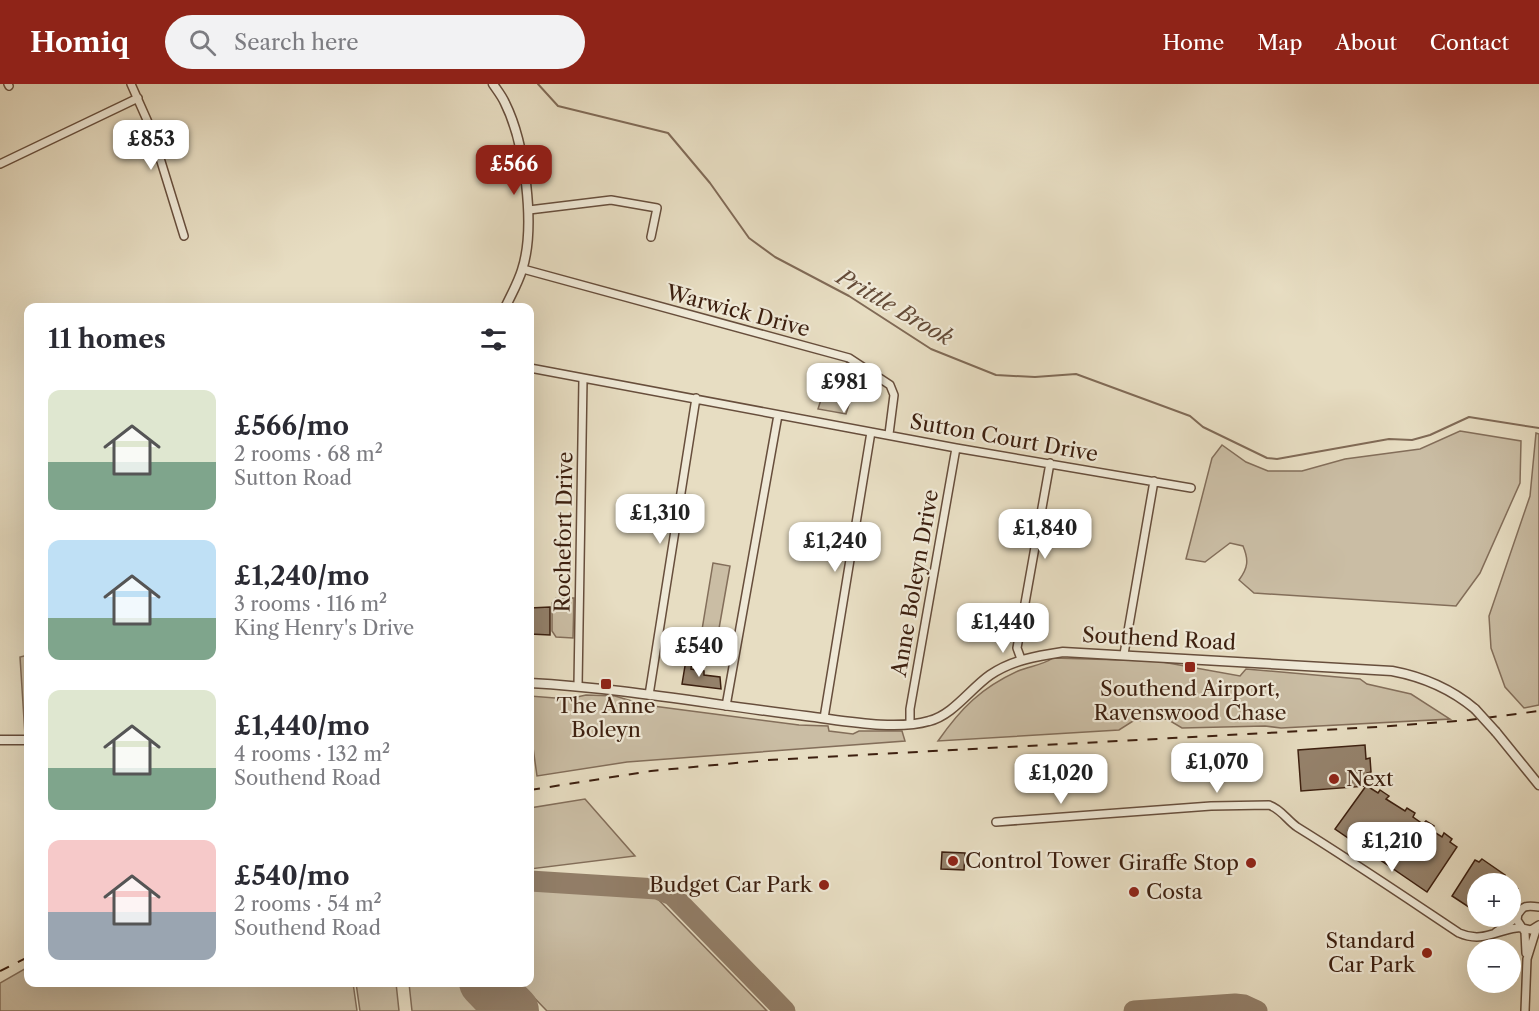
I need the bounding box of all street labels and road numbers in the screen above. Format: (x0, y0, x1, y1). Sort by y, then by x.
street label: Warwick Drive (663, 279, 813, 342)
street label: Sutton Court Drive (908, 409, 1100, 466)
street label: Rochefort Drive (550, 452, 577, 612)
street label: Anne Boleyn Drive (886, 488, 943, 679)
street label: Southend Road (1081, 622, 1237, 655)

